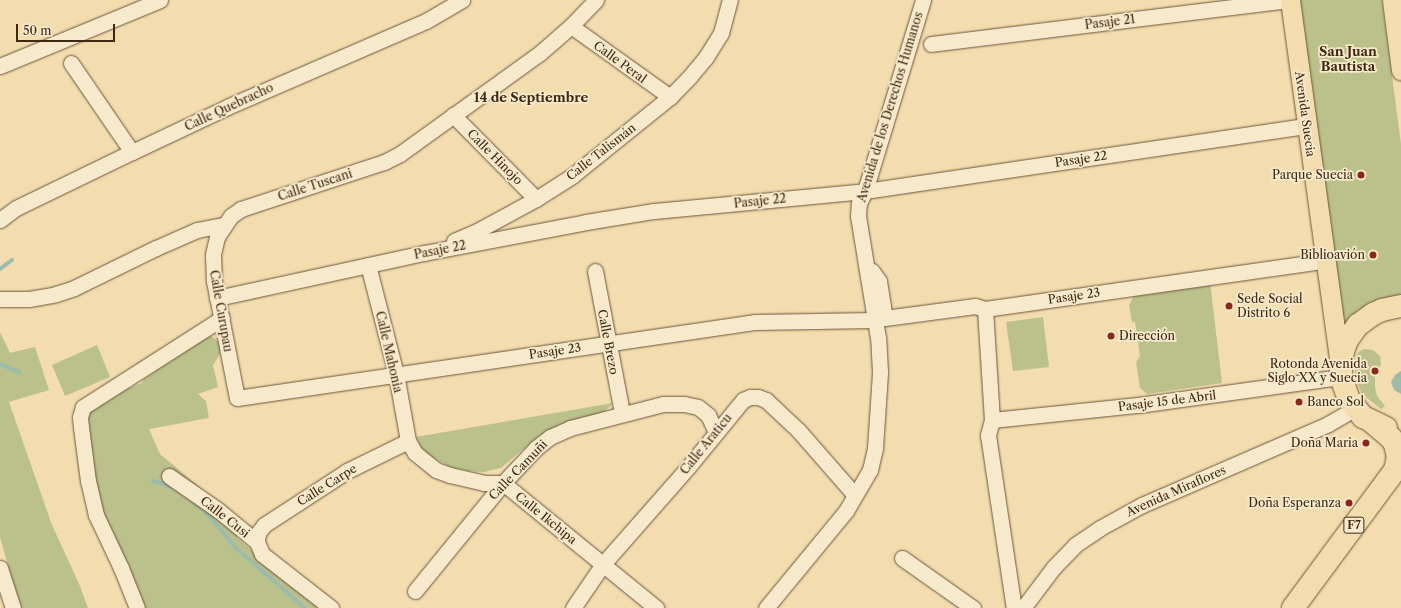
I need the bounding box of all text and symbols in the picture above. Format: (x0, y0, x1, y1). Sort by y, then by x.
street label: Avenida de los Derechos Humanos (854, 10, 926, 204)
street label: Pasaje 21 (1084, 12, 1136, 32)
scale bar (18, 16, 117, 42)
text: 50 m (23, 23, 52, 38)
street label: Calle Peral (591, 38, 649, 86)
district label: San Juan Bautista (1319, 44, 1377, 75)
street label: Avenida Suecia (1292, 70, 1318, 158)
street label: Calle Quebracho (182, 80, 276, 134)
district label: 14 de Septiembre (474, 89, 588, 105)
street label: Calle Talismán (563, 120, 639, 184)
street label: Calle Hinojo (464, 126, 526, 188)
street label: Pasaje 22 (1054, 148, 1108, 170)
street label: Calle Tuscani (276, 166, 354, 204)
place label: Parque Suecia (1272, 168, 1353, 182)
marker: Parque Suecia (1356, 170, 1366, 180)
street label: Pasaje 22 (733, 191, 787, 211)
street label: Pasaje 22 (413, 238, 467, 262)
place label: Biblioavión (1300, 248, 1365, 262)
marker: Biblioavión (1368, 250, 1378, 260)
street label: Calle Curupau (207, 269, 235, 353)
street label: Pasaje 23 (1047, 285, 1101, 307)
place label: Sede Social Distrito 6 (1237, 292, 1303, 320)
marker: Sede Social Distrito 6 (1224, 301, 1234, 311)
street label: Calle Brezo (595, 308, 621, 376)
street label: Calle Mahonia (373, 310, 405, 394)
place label: Dirección (1119, 329, 1175, 343)
marker: Dirección (1106, 331, 1116, 341)
street label: Pasaje 23 (528, 340, 582, 362)
place label: Rotonda Avenida Siglo XX y Suecia (1266, 357, 1367, 385)
marker: Rotonda Avenida Siglo XX y Suecia (1370, 366, 1380, 376)
street label: Pasaje 15 de Abril (1117, 388, 1217, 414)
place label: Banco Sol (1307, 395, 1364, 409)
marker: Banco Sol (1294, 397, 1304, 407)
street label: Calle Araticu (677, 411, 735, 477)
place label: Doña Maria (1291, 436, 1358, 450)
street label: Calle Camuñi (486, 437, 550, 503)
marker: Doña Maria (1361, 438, 1371, 448)
street label: Calle Carpe (295, 461, 359, 509)
street label: Avenida Miraflores (1124, 462, 1228, 520)
street label: Calle Ikchipa (512, 489, 580, 547)
street label: Calle Cusi (198, 493, 252, 541)
place label: Doña Esperanza (1248, 496, 1341, 510)
marker: Doña Esperanza (1344, 498, 1354, 508)
road number: F7 (1343, 516, 1365, 534)

